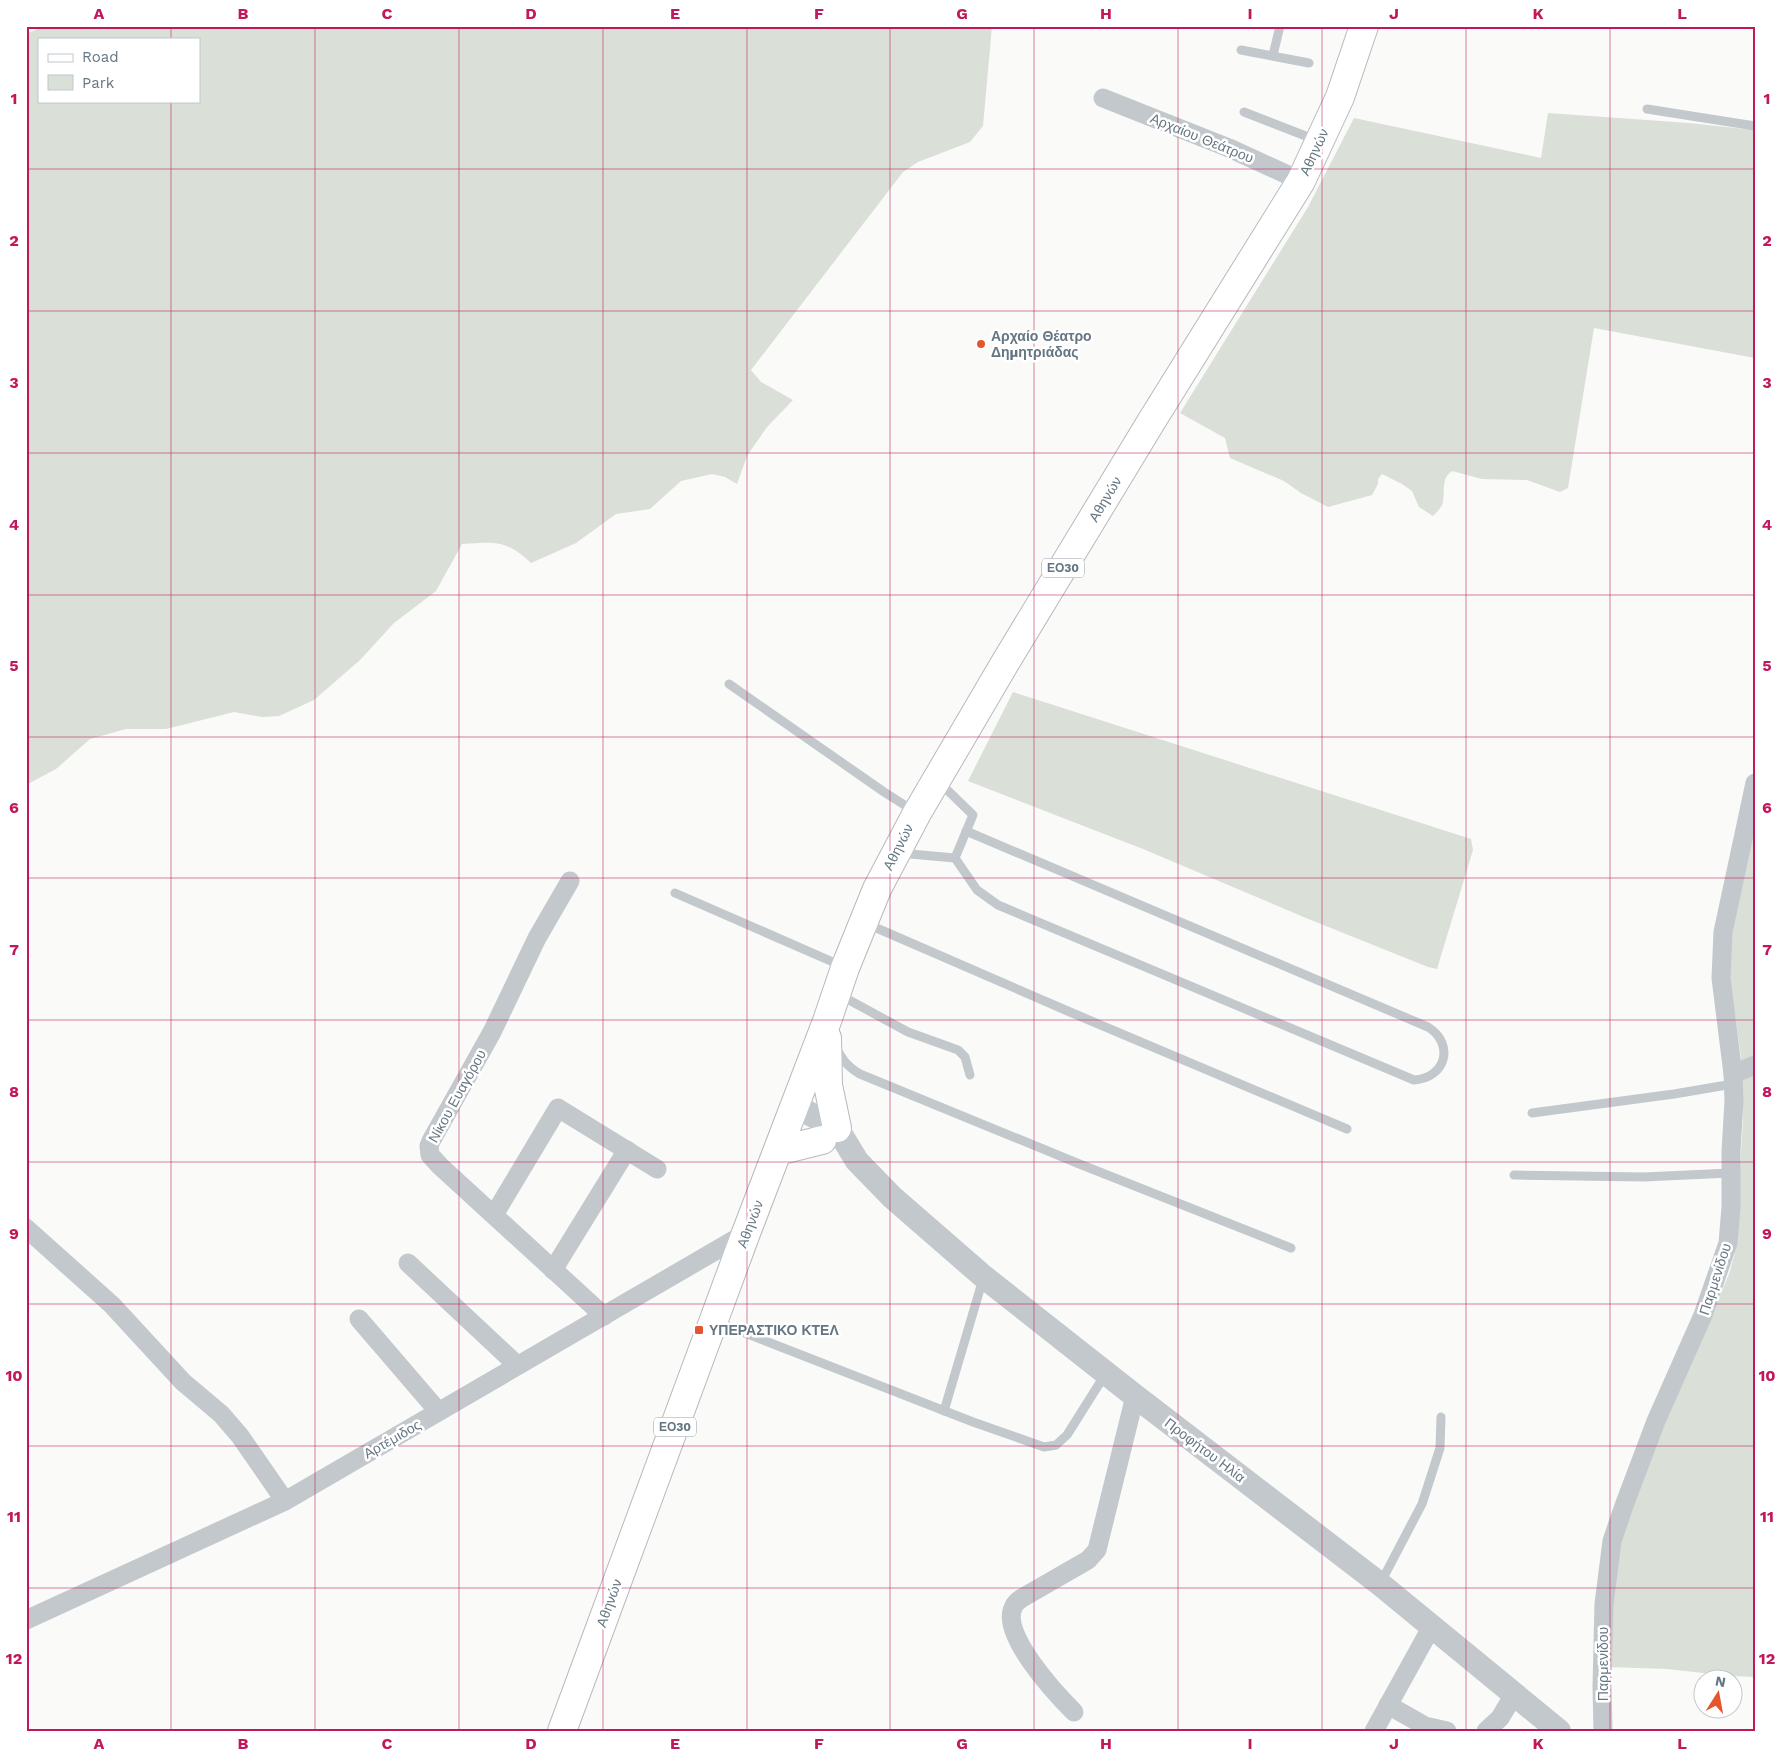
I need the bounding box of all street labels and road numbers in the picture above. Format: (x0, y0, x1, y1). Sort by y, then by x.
street label: Αρχαίου Θεάτρου (1148, 110, 1256, 166)
street label: Αθηνών (1296, 126, 1332, 178)
street label: Αθηνών (1085, 474, 1125, 524)
road number: ΕΟ30 (1042, 558, 1084, 578)
street label: Αθηνών (880, 821, 916, 873)
street label: Νίκου Ευαγόρου (425, 1047, 489, 1145)
street label: Αθηνών (734, 1198, 766, 1250)
street label: Παρμενίδου (1696, 1241, 1734, 1317)
street label: Προφήτου Ηλία (1162, 1415, 1248, 1485)
street label: Αρτέμιδος (361, 1416, 424, 1462)
road number: ΕΟ30 (654, 1418, 696, 1436)
street label: Αθηνών (593, 1577, 625, 1629)
street label: Παρμενίδου (1595, 1627, 1611, 1701)

